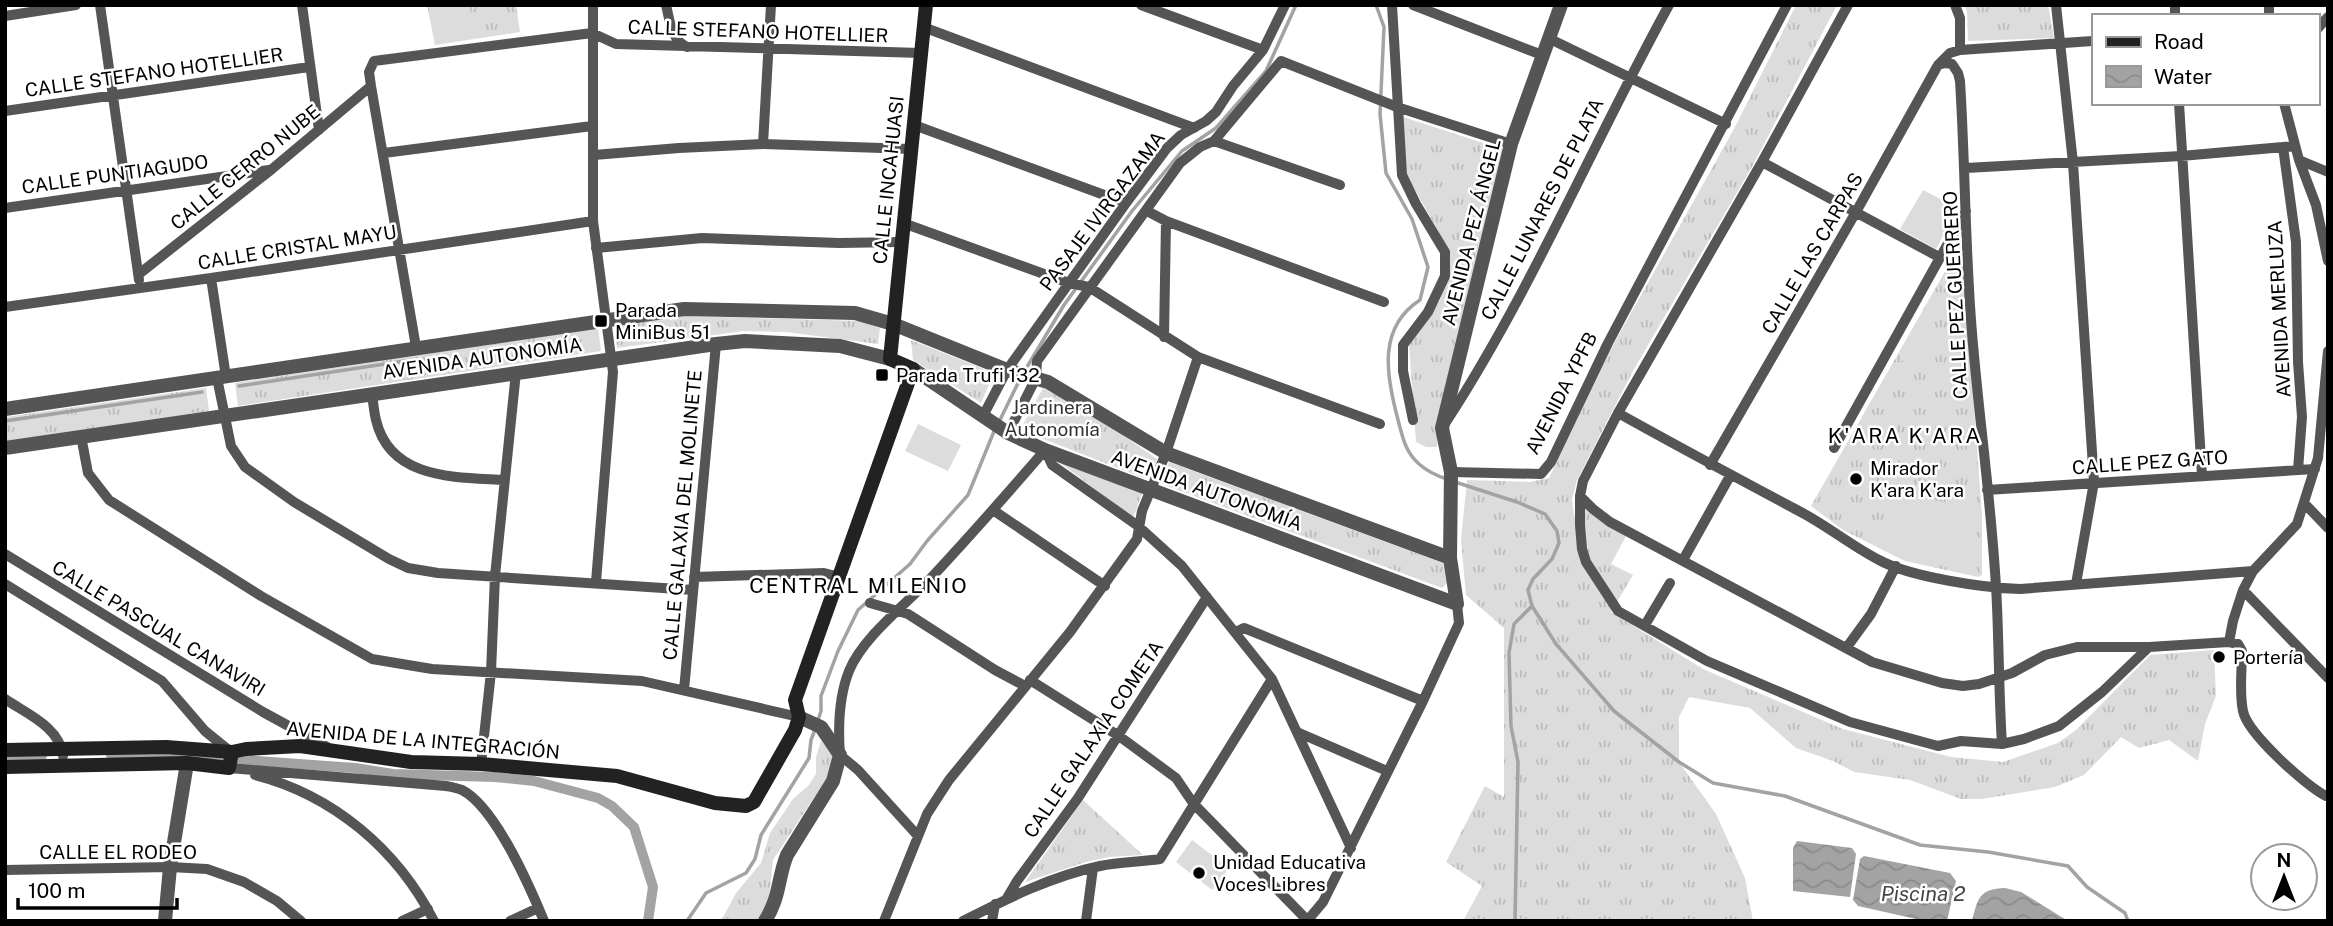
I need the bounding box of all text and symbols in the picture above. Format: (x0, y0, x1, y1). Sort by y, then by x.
legend (2092, 14, 2319, 105)
street label: CALLE STEFANO HOTELLIER (627, 15, 889, 47)
text: Road (2154, 29, 2204, 54)
street label: CALLE STEFANO HOTELLIER (23, 43, 285, 101)
text: Water (2154, 64, 2212, 89)
street label: CALLE LUNARES DE PLATA (1476, 94, 1608, 324)
street label: CALLE INCAHUASI (868, 95, 908, 265)
street label: CALLE CERRO NUBE (166, 100, 324, 234)
street label: PASAJE IVIRGAZAMA (1035, 127, 1169, 295)
street label: AVENIDA PEZ ÁNGEL (1437, 136, 1505, 328)
street label: CALLE PUNTIAGUDO (20, 150, 210, 198)
street label: CALLE LAS CARPAS (1757, 168, 1867, 338)
street label: CALLE PEZ GUERRERO (1939, 190, 1971, 400)
street label: CALLE CRISTAL MAYU (196, 220, 398, 274)
street label: AVENIDA MERLUZA (2263, 220, 2295, 398)
place label: Parada MiniBus 51 (615, 299, 710, 343)
marker: Parada MiniBus 51 (593, 313, 609, 329)
street label: AVENIDA YPFB (1521, 328, 1601, 458)
street label: AVENIDA AUTONOMÍA (381, 333, 583, 383)
place label: Parada Trufi 132 (896, 364, 1039, 386)
marker: Parada Trufi 132 (874, 367, 890, 383)
street label: CALLE GALAXIA DEL MOLINETE (658, 369, 706, 661)
park label: Jardinera Autonomía (1004, 396, 1100, 440)
district label: K'ARA K'ARA (1828, 423, 1982, 448)
street label: AVENIDA AUTONOMÍA (1108, 445, 1306, 535)
street label: CALLE PEZ GATO (2071, 446, 2229, 478)
place label: Mirador K'ara K'ara (1870, 457, 1964, 501)
marker: Mirador K'ara K'ara (1848, 471, 1864, 487)
street label: CALLE PASCUAL CANAVIRI (49, 556, 269, 700)
district label: CENTRAL MILENIO (749, 573, 969, 598)
street label: CALLE GALAXIA COMETA (1019, 636, 1167, 842)
place label: Portería (2233, 646, 2303, 668)
marker: Portería (2211, 649, 2227, 665)
street label: AVENIDA DE LA INTEGRACIÓN (285, 717, 561, 763)
street label: CALLE EL RODEO (39, 841, 197, 863)
north arrow (2249, 842, 2319, 912)
text: N (2277, 849, 2291, 871)
place label: Unidad Educativa Voces Libres (1213, 851, 1366, 895)
marker: Unidad Educativa Voces Libres (1191, 865, 1207, 881)
scale bar (18, 866, 177, 910)
text: 100 m (28, 878, 85, 903)
water label: Piscina 2 (1881, 881, 1965, 906)

